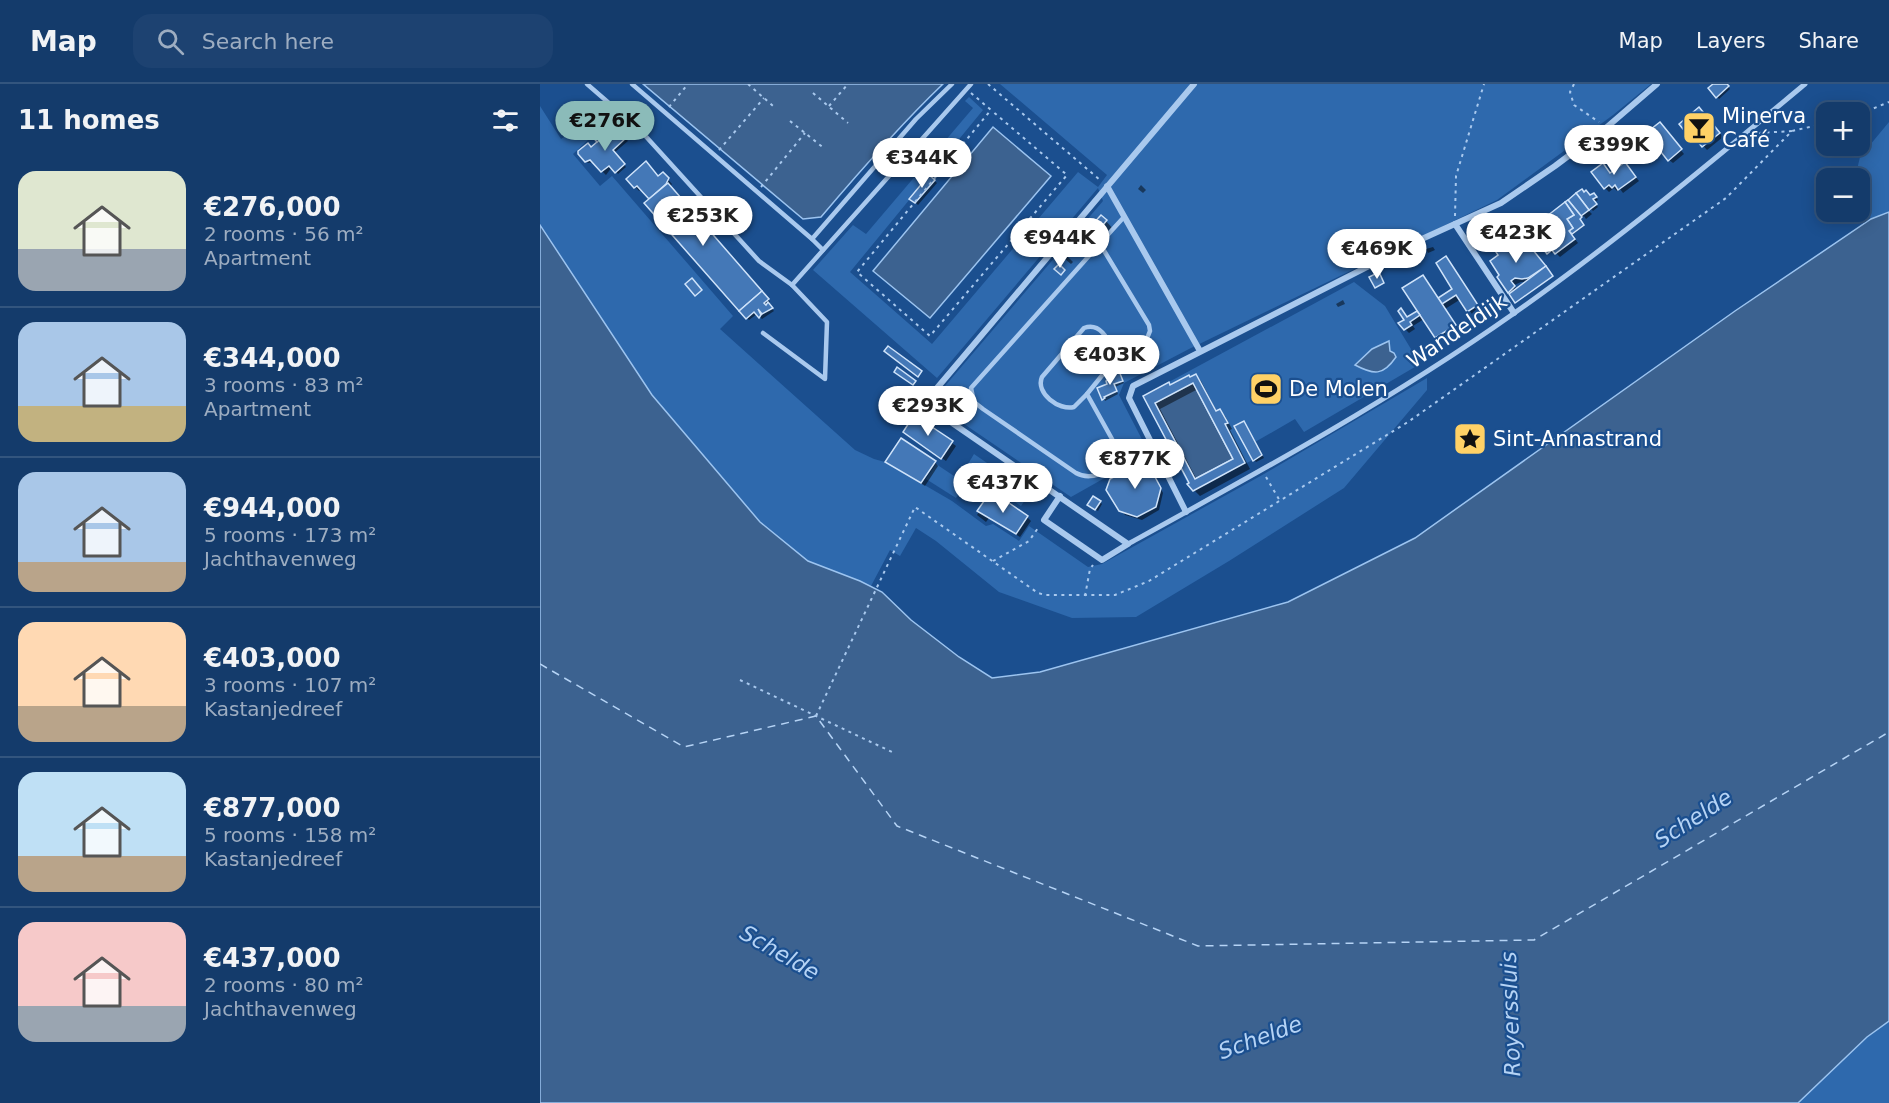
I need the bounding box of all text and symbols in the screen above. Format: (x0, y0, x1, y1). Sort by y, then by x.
search box (133, 14, 553, 68)
text: Map (30, 25, 97, 58)
icon: search (154, 25, 187, 58)
text: Search here (202, 29, 334, 54)
text: Map (1619, 29, 1663, 53)
text: Layers (1696, 29, 1765, 53)
text: Share (1798, 29, 1859, 53)
pin: €276K (563, 101, 647, 152)
map controls (1816, 102, 1870, 222)
button: + (1816, 102, 1870, 156)
icon: filters (489, 104, 522, 137)
place label: Minerva Café (1722, 104, 1806, 152)
text: 11 homes (18, 105, 160, 135)
text: €276K (569, 108, 641, 132)
bar icon: Minerva Café (1681, 110, 1717, 146)
pin: €399K (1572, 125, 1656, 176)
text: €399K (1578, 132, 1650, 156)
pin: €344K (880, 138, 964, 189)
text: €344K (886, 145, 958, 169)
button: − (1816, 168, 1870, 222)
text: €276,000 (204, 192, 341, 222)
icon: home (66, 195, 138, 267)
pin: €253K (661, 196, 745, 247)
text: €253K (667, 203, 739, 227)
pin: €423K (1474, 213, 1558, 264)
pin: €944K (1018, 218, 1102, 269)
text: €423K (1480, 220, 1552, 244)
text: 2 rooms · 56 m² (204, 222, 364, 246)
text: €944K (1024, 225, 1096, 249)
pin: €469K (1335, 229, 1419, 280)
text: €469K (1341, 236, 1413, 260)
text: Apartment (204, 246, 311, 270)
street label: Wandeldijk (1403, 288, 1512, 373)
pin: €403K (1068, 335, 1152, 386)
text: €403K (1074, 342, 1146, 366)
text: €344,000 (204, 343, 341, 373)
icon: home (66, 346, 138, 418)
sports icon: De Molen (1248, 371, 1284, 407)
text: 3 rooms · 83 m² (204, 373, 364, 397)
place label: De Molen (1289, 377, 1388, 401)
pin: €293K (886, 386, 970, 437)
text: €293K (892, 393, 964, 417)
text: Apartment (204, 397, 311, 421)
place icon: Sint-Annastrand (1452, 421, 1488, 457)
place label: Sint-Annastrand (1493, 427, 1662, 451)
pin: €877K (1093, 439, 1177, 490)
text: €877K (1099, 446, 1171, 470)
pin: €437K (961, 463, 1045, 514)
text: €437K (967, 470, 1039, 494)
text: €944,000 (204, 493, 341, 523)
icon: home (66, 496, 138, 568)
text: 5 rooms · 173 m² (204, 523, 376, 547)
text: Jachthavenweg (204, 547, 357, 571)
text: €403,000 (204, 643, 341, 673)
icon: home (66, 646, 138, 718)
text: 3 rooms · 107 m² (204, 673, 376, 697)
text: Kastanjedreef (204, 697, 342, 721)
water label: Schelde (1650, 784, 1737, 853)
text: €877,000 (204, 793, 341, 823)
icon: home (66, 796, 138, 868)
text: 5 rooms · 158 m² (204, 823, 376, 847)
text: Kastanjedreef (204, 847, 342, 871)
water label: Schelde (736, 920, 824, 985)
text: €437,000 (204, 943, 341, 973)
icon: home (66, 946, 138, 1018)
water label: Royerssluis (1496, 951, 1525, 1077)
text: 2 rooms · 80 m² (204, 973, 364, 997)
text: Jachthavenweg (204, 997, 357, 1021)
water label: Schelde (1215, 1011, 1305, 1064)

